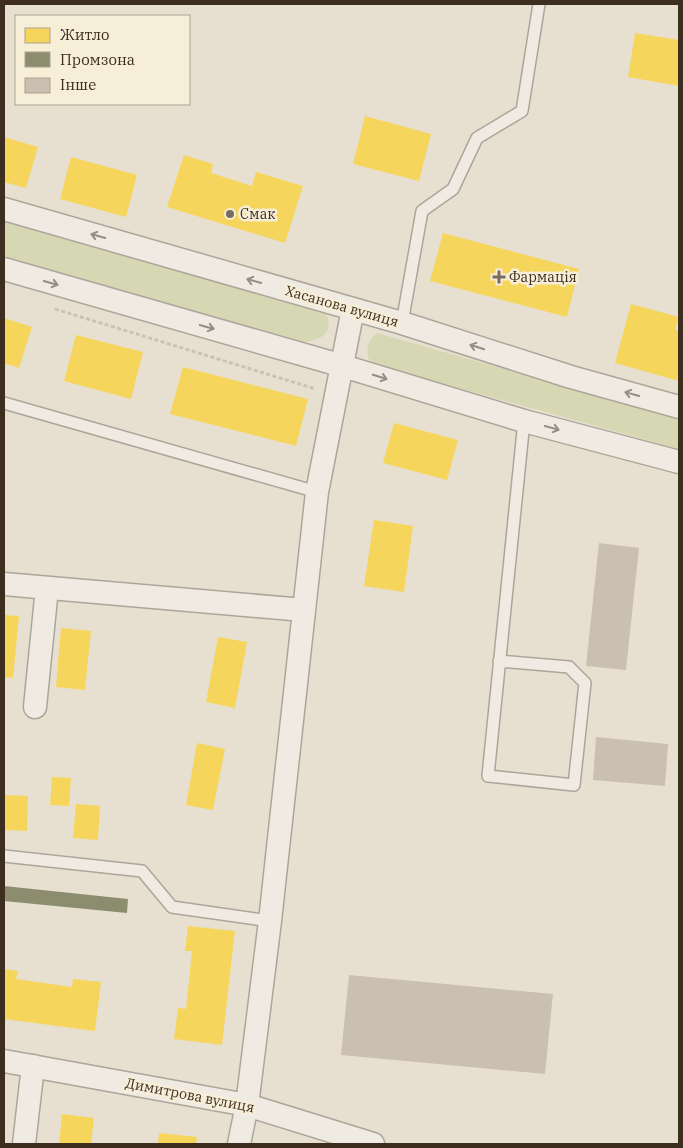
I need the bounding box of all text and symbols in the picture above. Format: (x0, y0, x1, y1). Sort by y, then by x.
legend (15, 15, 190, 105)
text: Житло (60, 25, 110, 44)
text: Промзона (60, 50, 135, 69)
text: Інше (60, 75, 96, 94)
place label: Смак (240, 205, 275, 223)
marker: Смак (224, 208, 236, 220)
one-way arrow (90, 230, 106, 240)
place label: Фармація (509, 268, 577, 286)
marker: Фармація (493, 271, 505, 283)
one-way arrow (246, 275, 262, 285)
one-way arrow (42, 278, 58, 288)
street label: Хасанова вулиця (283, 281, 401, 331)
one-way arrow (198, 323, 214, 333)
one-way arrow (469, 341, 485, 351)
one-way arrow (371, 373, 387, 383)
one-way arrow (625, 388, 641, 398)
one-way arrow (544, 424, 560, 434)
street label: Димитрова вулиця (124, 1074, 256, 1116)

